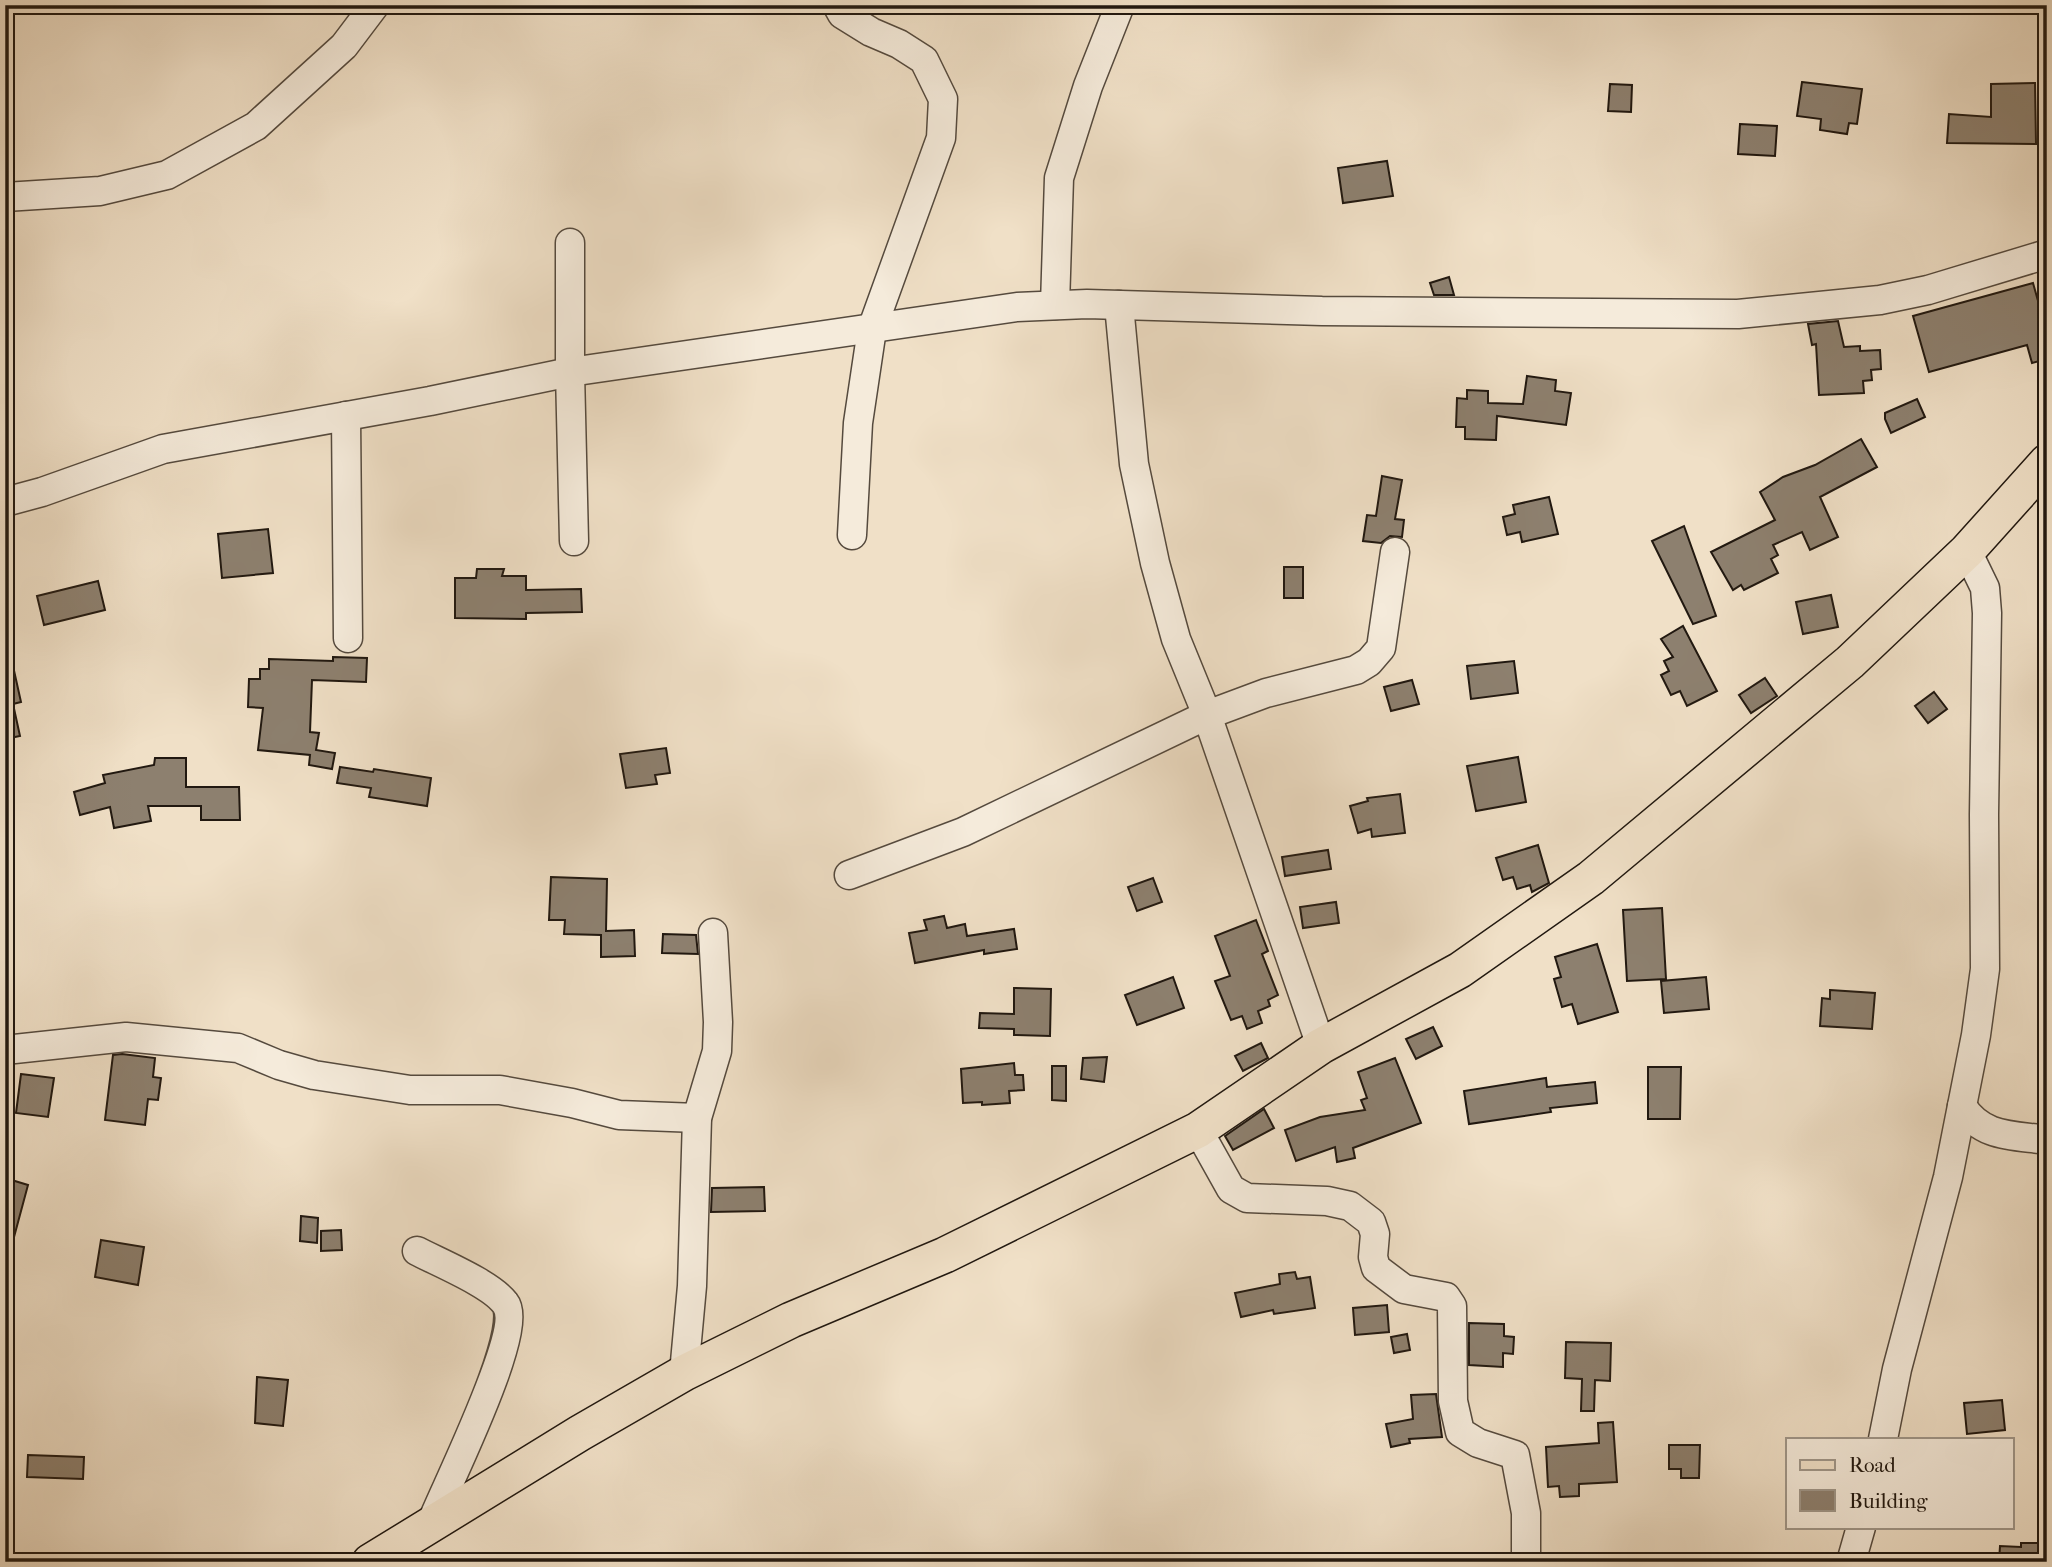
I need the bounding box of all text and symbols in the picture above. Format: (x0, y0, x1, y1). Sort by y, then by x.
legend (1786, 1438, 2014, 1528)
text: Road (1849, 1453, 1896, 1477)
text: Building (1849, 1489, 1928, 1513)

